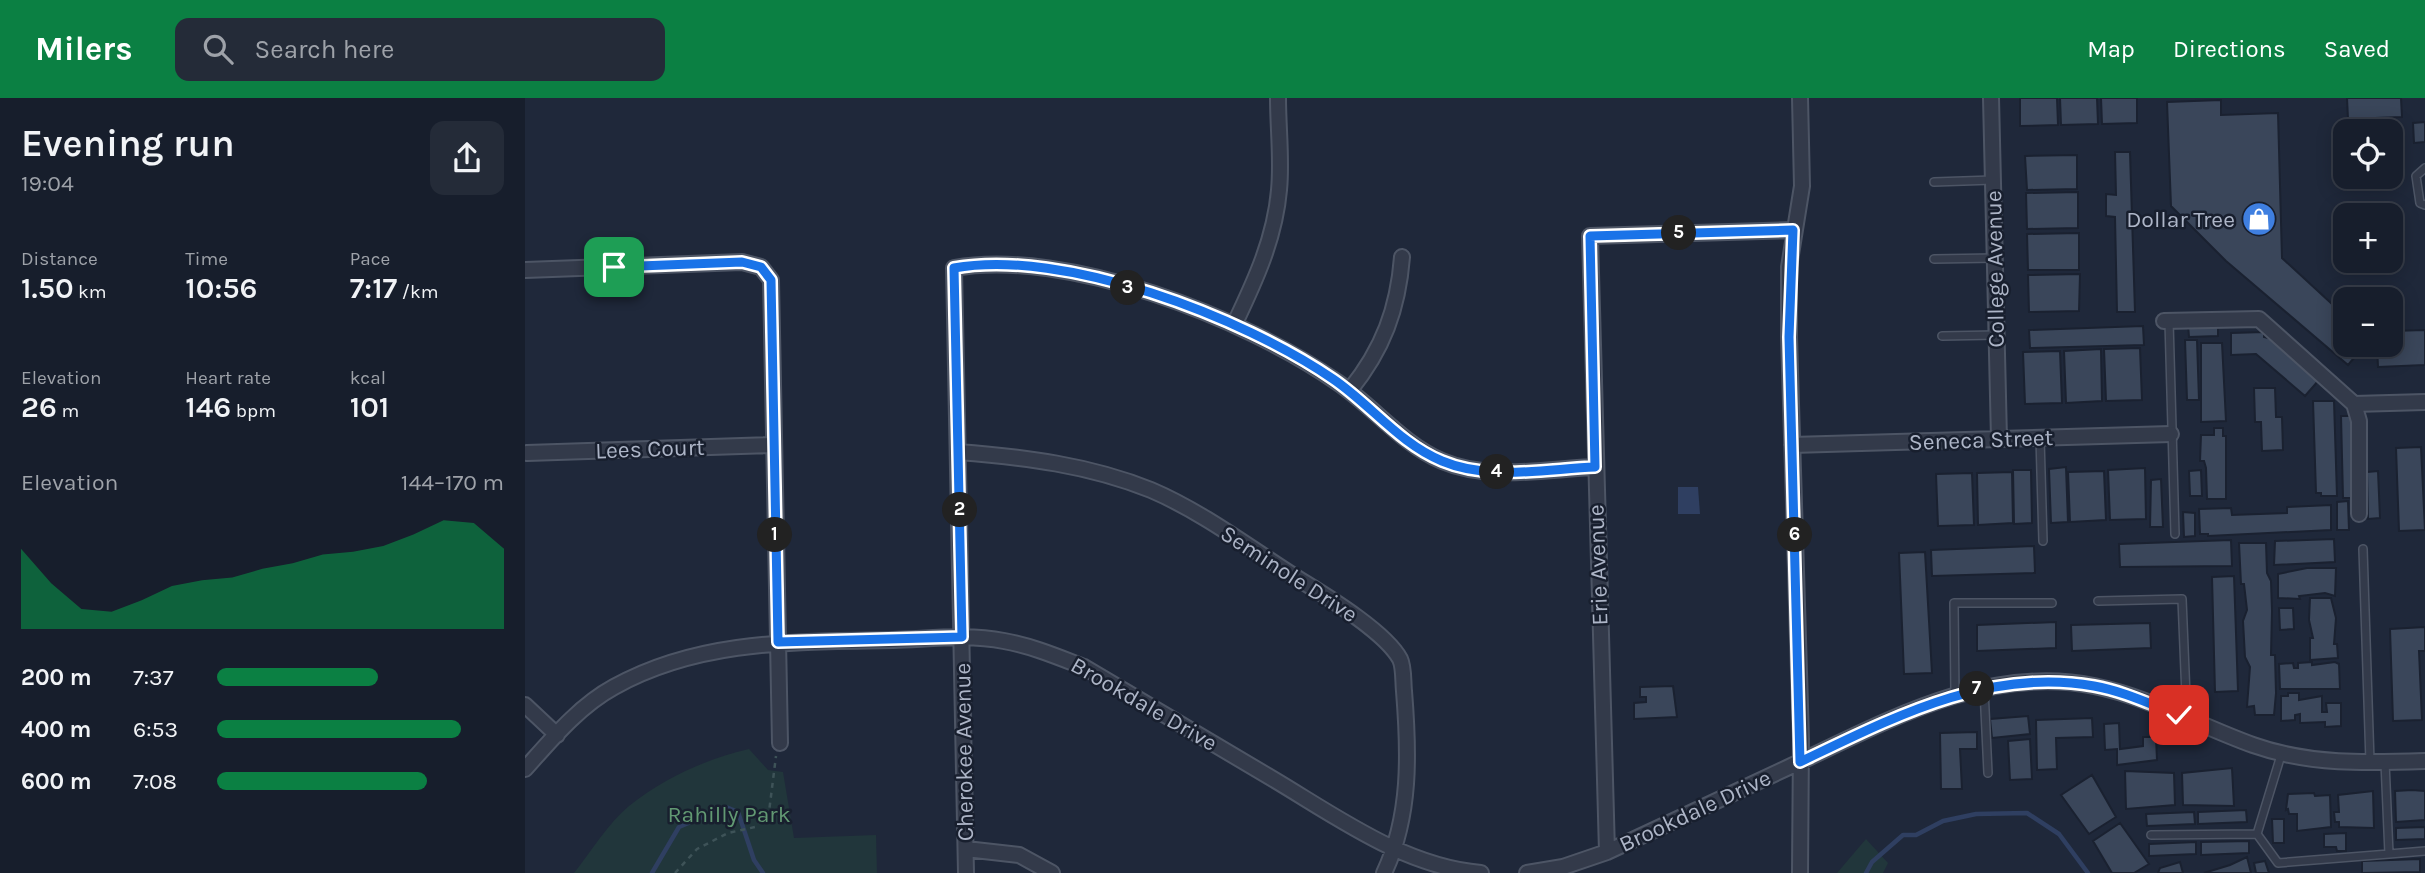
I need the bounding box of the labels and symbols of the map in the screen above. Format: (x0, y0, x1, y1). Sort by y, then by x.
street label: College Avenue (1980, 190, 2010, 348)
shop icon: Dollar Tree (2240, 200, 2278, 238)
place label: Dollar Tree (2126, 206, 2235, 233)
pin: 5 (1661, 216, 1697, 250)
pin (584, 237, 644, 297)
pin: 3 (1111, 270, 1145, 306)
street label: Seneca Street (1908, 424, 2054, 456)
street label: Lees Court (595, 434, 706, 464)
pin: 4 (1479, 454, 1515, 490)
pin: 2 (943, 492, 977, 528)
street label: Erie Avenue (1582, 504, 1614, 626)
pin: 1 (757, 518, 793, 552)
pin: 6 (1777, 518, 1813, 552)
street label: Seminole Drive (1215, 520, 1363, 628)
street label: Brookdale Drive (1066, 651, 1222, 757)
street label: Cherokee Avenue (949, 663, 979, 841)
pin: 7 (1959, 672, 1995, 706)
pin (2149, 685, 2209, 745)
street label: Brookdale Drive (1615, 764, 1775, 858)
park label: Rahilly Park (667, 801, 791, 828)

